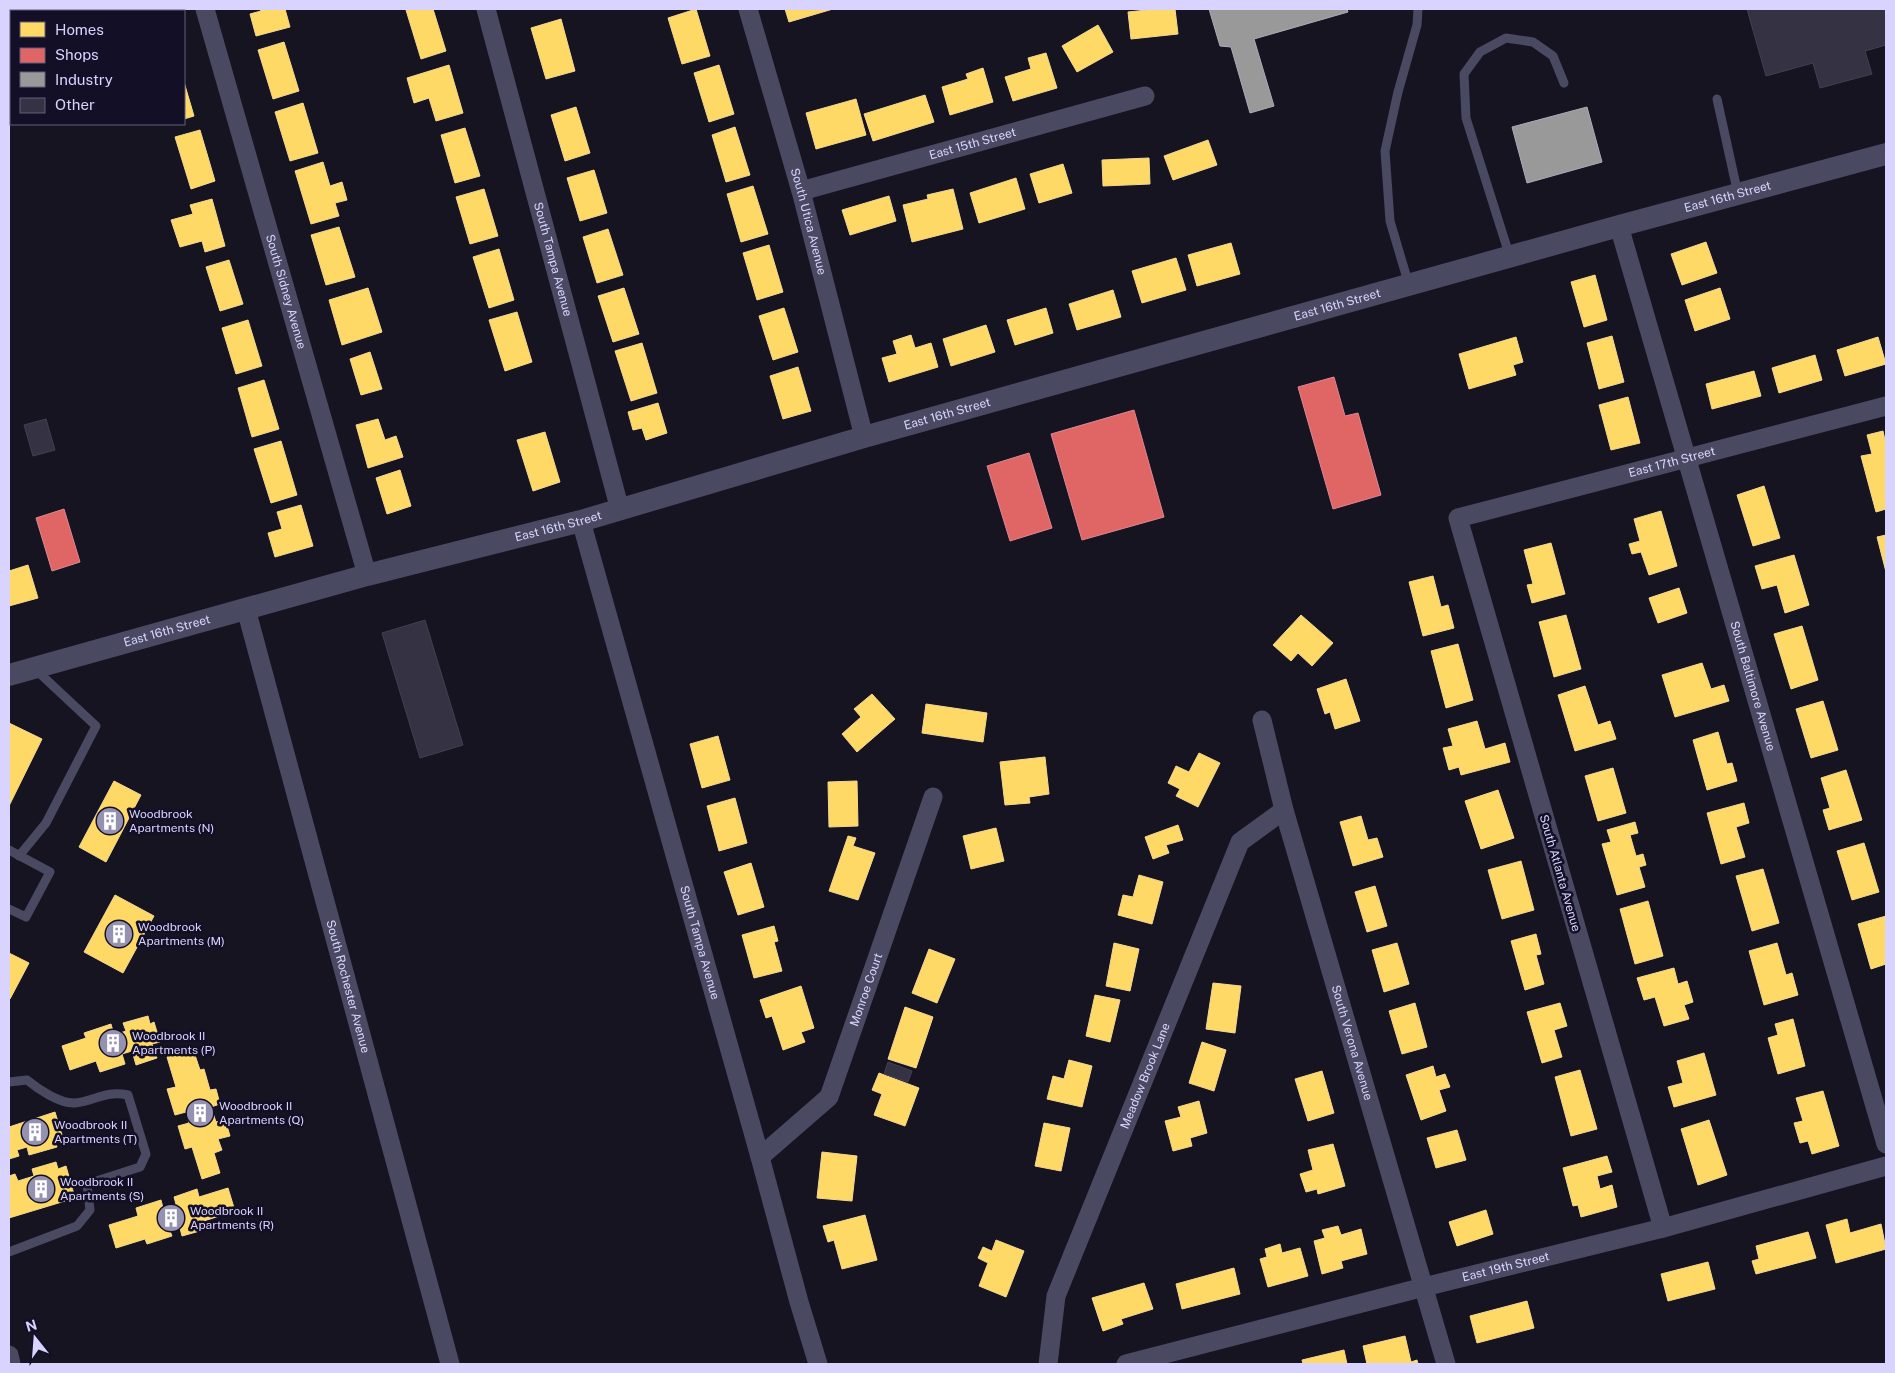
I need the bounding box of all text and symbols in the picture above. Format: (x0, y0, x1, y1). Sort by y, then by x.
legend (10, 10, 185, 125)
text: Homes (55, 21, 104, 38)
text: Shops (55, 46, 99, 63)
text: Industry (55, 71, 113, 88)
text: Other (55, 96, 95, 113)
street label: East 15th Street (927, 125, 1018, 162)
street label: South Utica Avenue (788, 167, 829, 277)
street label: East 16th Street (1683, 178, 1773, 215)
street label: South Tampa Avenue (531, 201, 575, 318)
street label: South Sidney Avenue (263, 233, 309, 351)
street label: East 16th Street (1292, 286, 1383, 324)
street label: East 16th Street (902, 395, 992, 433)
street label: East 17th Street (1627, 444, 1717, 480)
street label: East 16th Street (513, 508, 604, 544)
street label: East 16th Street (122, 612, 212, 650)
street label: South Baltimore Avenue (1727, 619, 1778, 753)
building icon: Woodbrook Apartments (N) (95, 806, 125, 836)
place label: Woodbrook Apartments (N) (129, 807, 214, 835)
street label: South Atlanta Avenue (1537, 813, 1583, 933)
street label: South Tampa Avenue (677, 884, 722, 1001)
street label: South Rochester Avenue (323, 918, 373, 1055)
building icon: Woodbrook Apartments (M) (104, 919, 134, 949)
place label: Woodbrook Apartments (M) (138, 920, 225, 948)
street label: Monroe Court (847, 951, 885, 1028)
street label: South Verona Avenue (1329, 983, 1376, 1102)
street label: Meadow Brook Lane (1117, 1021, 1173, 1131)
building icon: Woodbrook II Apartments (P) (98, 1028, 128, 1058)
place label: Woodbrook II Apartments (P) (132, 1029, 216, 1057)
building icon: Woodbrook II Apartments (Q) (185, 1098, 215, 1128)
place label: Woodbrook II Apartments (Q) (219, 1099, 304, 1127)
building icon: Woodbrook II Apartments (T) (20, 1117, 50, 1147)
place label: Woodbrook II Apartments (T) (54, 1118, 137, 1146)
building icon: Woodbrook II Apartments (S) (26, 1174, 56, 1204)
place label: Woodbrook II Apartments (S) (60, 1175, 144, 1203)
building icon: Woodbrook II Apartments (R) (156, 1203, 186, 1233)
place label: Woodbrook II Apartments (R) (190, 1204, 274, 1232)
street label: East 19th Street (1461, 1249, 1551, 1284)
north arrow (10, 1313, 60, 1363)
text: N (24, 1316, 39, 1335)

